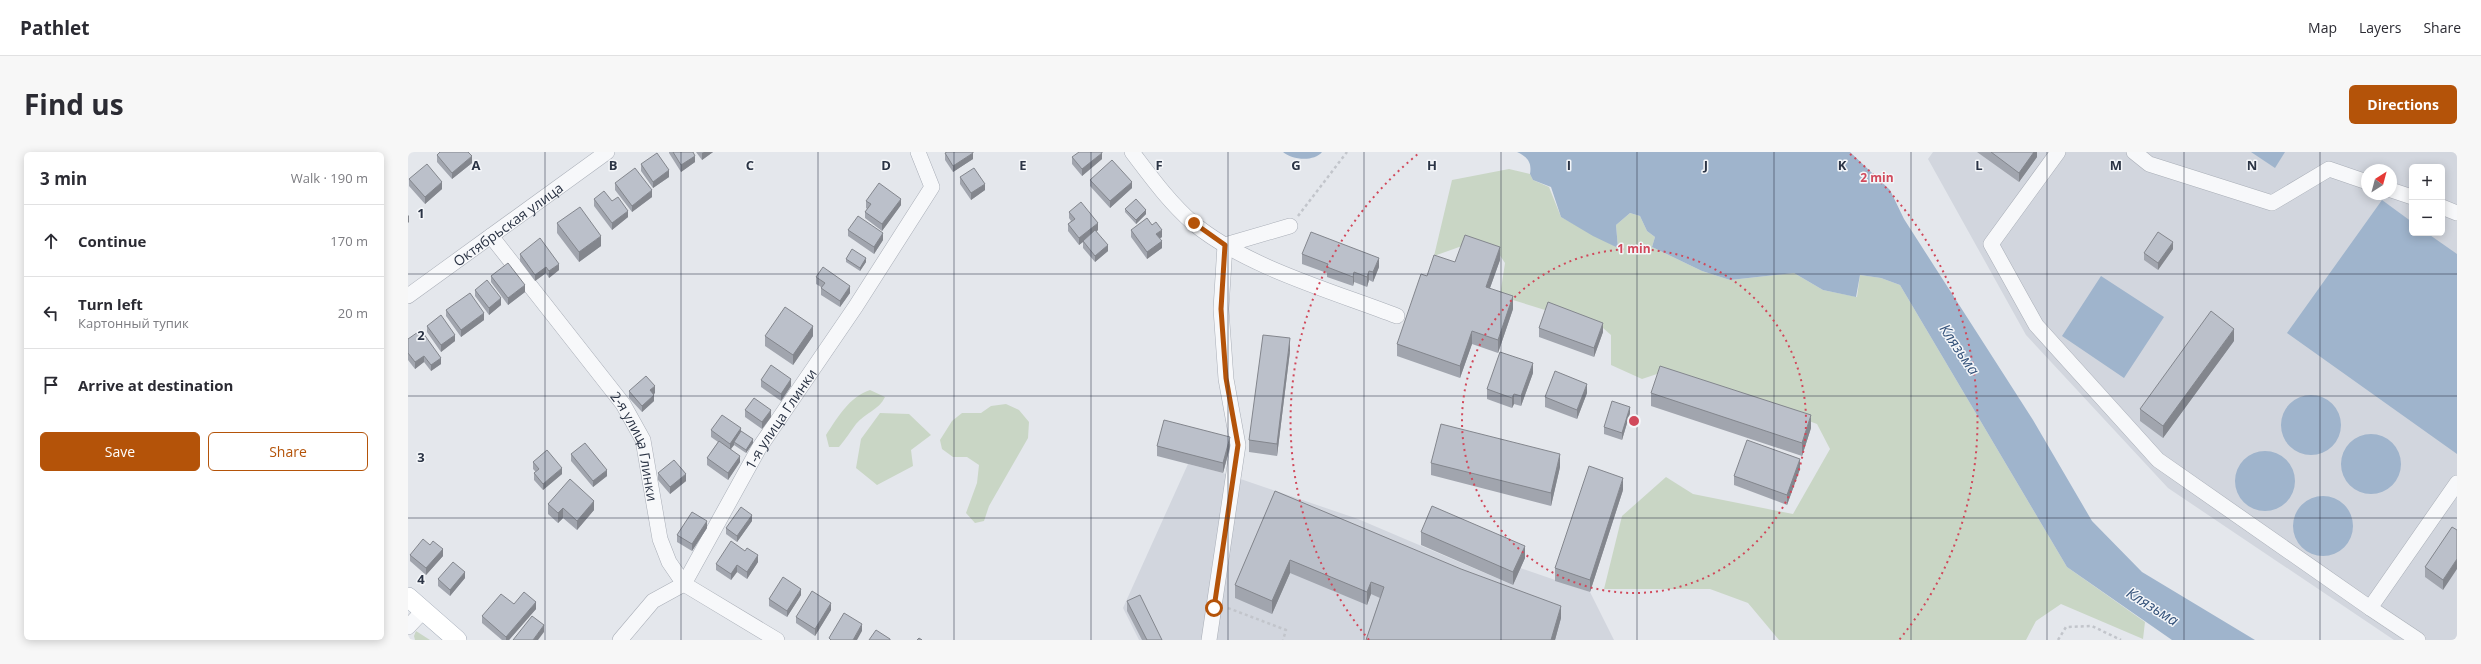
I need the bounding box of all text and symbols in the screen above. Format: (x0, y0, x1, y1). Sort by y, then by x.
text: Pathlet (20, 15, 89, 41)
text: Map (2308, 18, 2337, 37)
text: Layers (2359, 18, 2401, 37)
text: Share (2423, 18, 2461, 37)
text: Find us (24, 85, 124, 123)
button: Directions (2349, 85, 2457, 124)
text: A (472, 156, 481, 174)
text: B (609, 156, 618, 174)
text: C (746, 156, 754, 174)
text: D (881, 156, 891, 174)
text: E (1019, 156, 1027, 174)
text: F (1155, 156, 1163, 174)
text: G (1291, 156, 1301, 174)
text: H (1427, 156, 1437, 174)
text: I (1567, 156, 1571, 174)
text: J (1703, 156, 1708, 174)
text: K (1838, 156, 1847, 174)
text: L (1975, 156, 1983, 174)
text: M (2110, 156, 2122, 174)
text: N (2247, 156, 2257, 174)
north arrow (2361, 164, 2397, 200)
map controls (2409, 164, 2445, 236)
button: + (2409, 164, 2445, 200)
text: 3 min (40, 167, 87, 190)
text: Walk · 190 m (291, 169, 368, 187)
text: 2 min (1860, 169, 1894, 186)
street label: Октябрьская улица (449, 178, 566, 270)
button: − (2409, 200, 2445, 236)
text: 1 (417, 204, 425, 222)
route end (1185, 214, 1203, 232)
icon: ahead (40, 230, 62, 252)
text: Continue (78, 231, 146, 251)
text: 170 m (330, 232, 368, 250)
text: 1 min (1617, 240, 1651, 257)
text: Turn left (78, 294, 143, 314)
icon: left (40, 302, 62, 324)
text: 20 m (338, 304, 368, 322)
text: Картонный тупик (78, 314, 189, 332)
water label: Клязьма (1936, 320, 1985, 379)
text: 2 (417, 326, 425, 344)
street label: 1-я улица Глинки (740, 364, 820, 472)
icon: arrive (40, 374, 62, 396)
text: Arrive at destination (78, 375, 233, 395)
street label: 2-я улица Глинки (607, 387, 663, 503)
centre of rings (1627, 414, 1641, 428)
button: Save (40, 432, 200, 471)
button: Share (208, 432, 368, 471)
text: 3 (417, 448, 425, 466)
text: 4 (417, 570, 425, 588)
water label: Клязьма (2123, 582, 2183, 630)
route start (1205, 599, 1223, 617)

